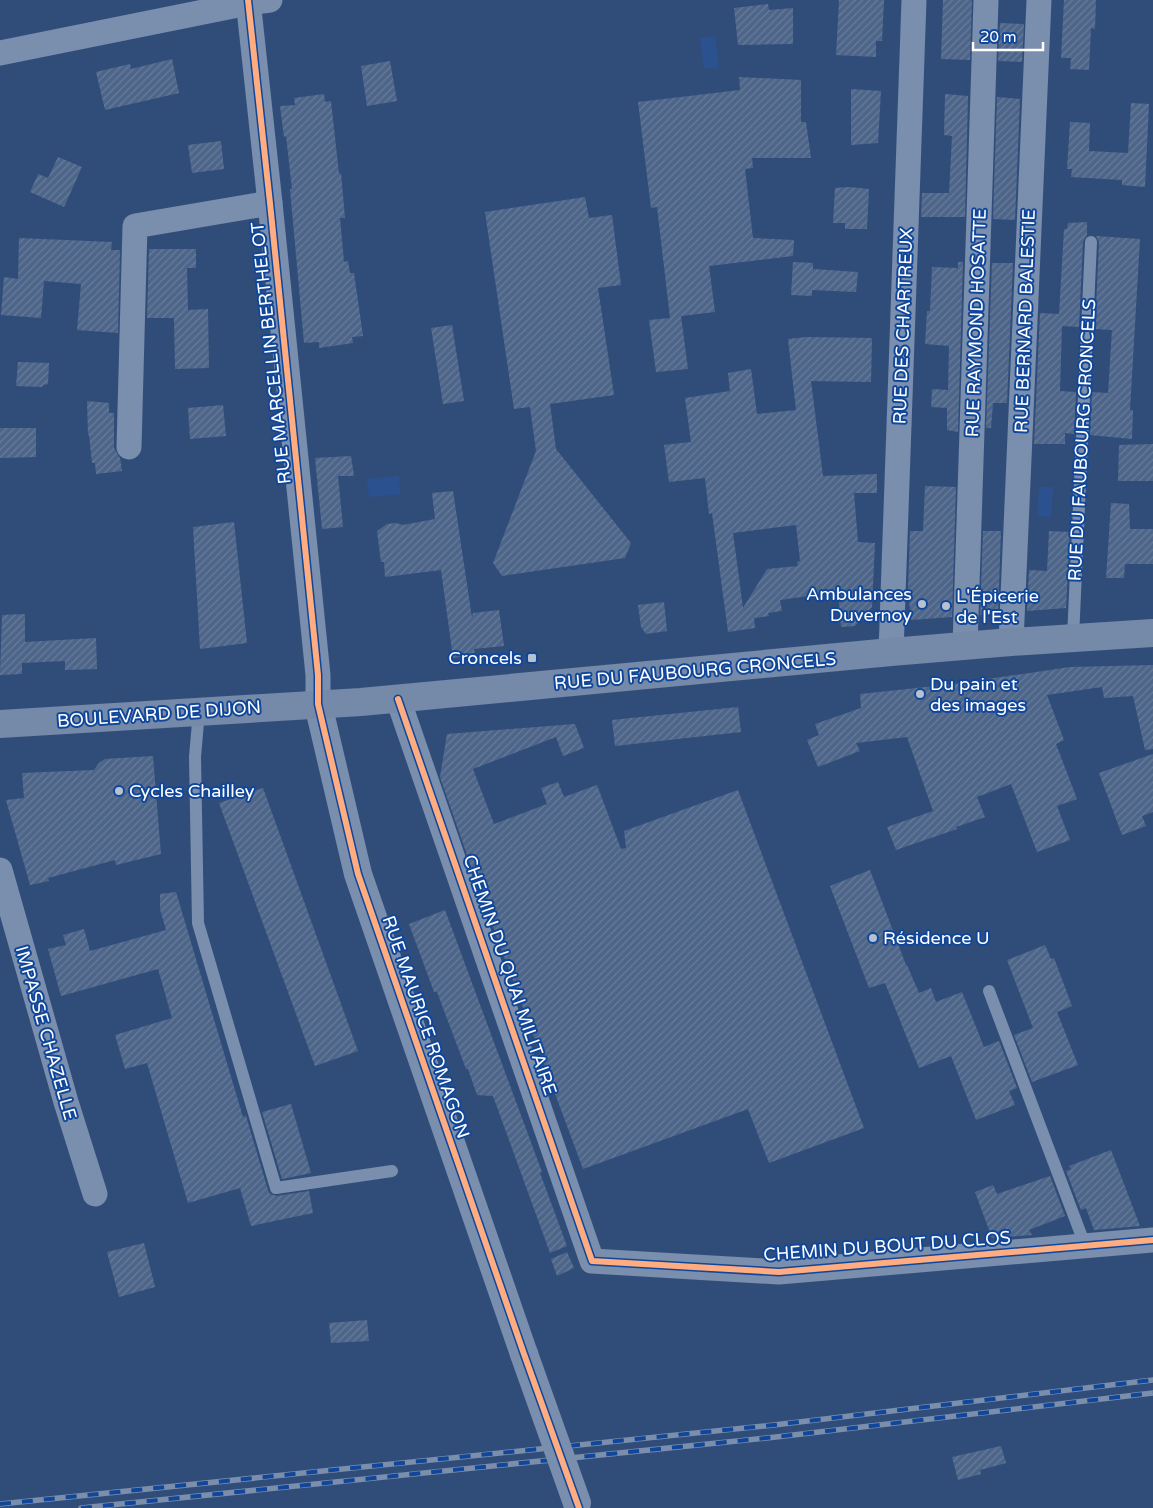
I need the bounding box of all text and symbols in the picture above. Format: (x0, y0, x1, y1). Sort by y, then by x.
scale bar (973, 20, 1043, 52)
text: 20 m (980, 28, 1017, 46)
street label: RUE RAYMOND HOSATTE (961, 208, 991, 438)
street label: RUE BERNARD BALESTIE (1010, 209, 1040, 433)
street label: RUE MARCELLIN BERTHELOT (246, 221, 296, 485)
street label: RUE DES CHARTREUX (889, 227, 917, 425)
street label: RUE DU FAUBOURG CRONCELS (1064, 298, 1100, 582)
place label: Ambulances Duvernoy (806, 583, 912, 626)
place label: L'Épicerie de l'Est (956, 585, 1039, 628)
marker: Ambulances Duvernoy (916, 598, 928, 610)
marker: L'Épicerie de l'Est (940, 600, 952, 612)
place label: Croncels (448, 647, 522, 669)
street label: RUE DU FAUBOURG CRONCELS (553, 648, 837, 694)
marker: Croncels (526, 652, 538, 664)
place label: Du pain et des images (930, 673, 1026, 716)
marker: Du pain et des images (914, 688, 926, 700)
street label: BOULEVARD DE DIJON (56, 696, 262, 732)
place label: Cycles Chailley (129, 780, 255, 802)
marker: Cycles Chailley (113, 785, 125, 797)
street label: CHEMIN DU QUAI MILITAIRE (458, 852, 562, 1098)
street label: RUE MAURICE ROMAGON (377, 913, 475, 1141)
place label: Résidence U (883, 927, 990, 949)
marker: Résidence U (867, 932, 879, 944)
street label: IMPASSE CHAZELLE (11, 943, 81, 1123)
street label: CHEMIN DU BOUT DU CLOS (763, 1226, 1011, 1266)

